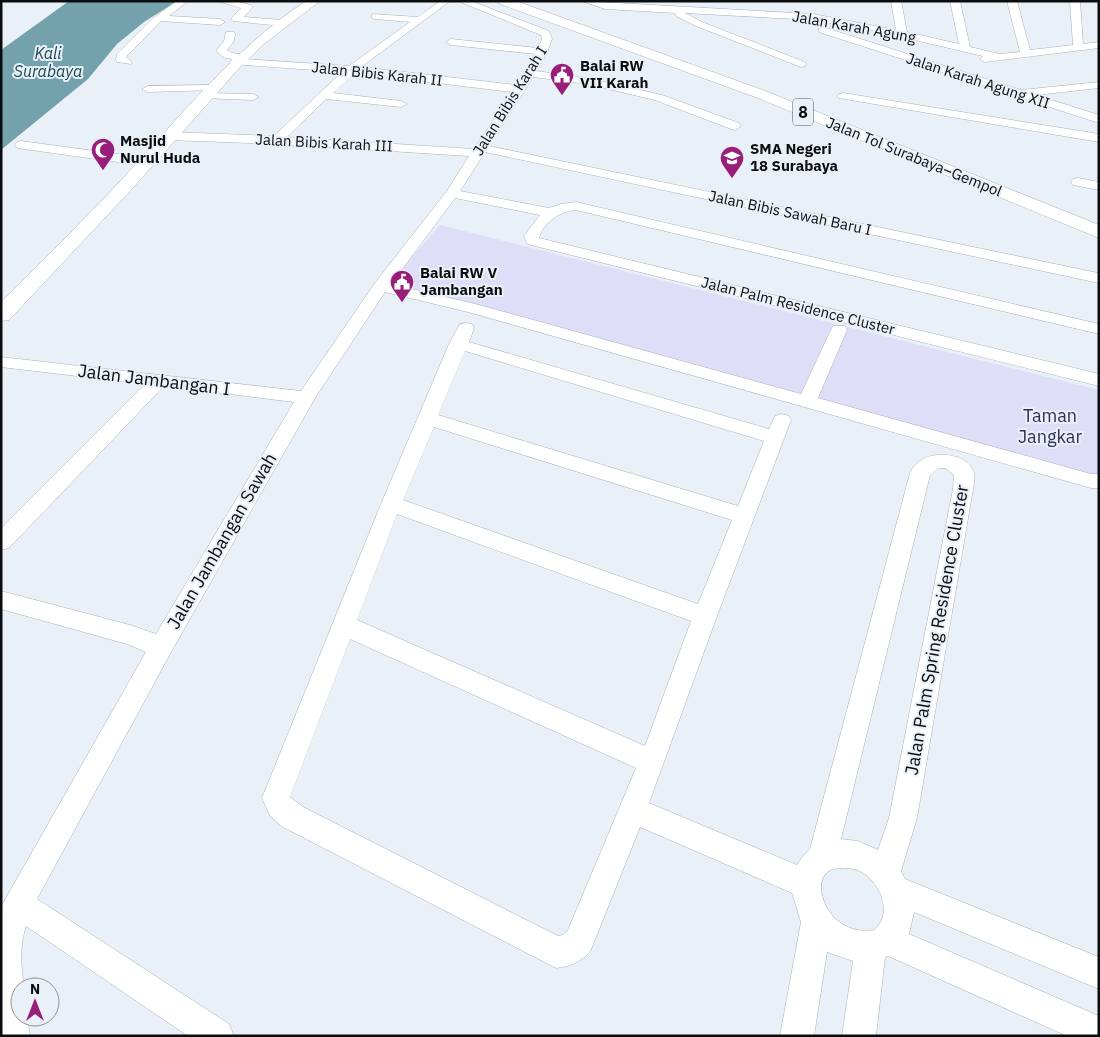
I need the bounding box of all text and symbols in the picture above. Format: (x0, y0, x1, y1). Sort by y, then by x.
street label: Jalan Karah Agung (791, 6, 917, 47)
street label: Jalan Bibis Karah I (468, 42, 551, 159)
water label: Kali Surabaya (14, 43, 82, 81)
street label: Jalan Karah Agung XII (904, 48, 1052, 113)
place label: Balai RW VII Karah (580, 56, 648, 92)
street label: Jalan Bibis Karah II (311, 57, 443, 90)
public building icon: Balai RW VII Karah (549, 62, 575, 96)
road number: 8 (793, 98, 813, 125)
street label: Jalan Tol Surabaya–Gempol (823, 113, 1005, 201)
street label: Jalan Bibis Karah III (255, 129, 393, 156)
place label: Masjid Nurul Huda (120, 131, 201, 167)
mosque icon: Masjid Nurul Huda (90, 137, 116, 171)
place label: SMA Negeri 18 Surabaya (750, 139, 839, 175)
school or university icon: SMA Negeri 18 Surabaya (719, 145, 745, 179)
street label: Jalan Bibis Sawah Baru I (707, 186, 873, 239)
place label: Balai RW V Jambangan (420, 263, 503, 299)
public building icon: Balai RW V Jambangan (389, 269, 415, 303)
street label: Jalan Palm Residence Cluster (699, 272, 897, 339)
street label: Jalan Jambangan I (77, 359, 232, 400)
park label: Taman Jangkar (1018, 404, 1082, 448)
street label: Jalan Jambangan Sawah (162, 449, 281, 633)
street label: Jalan Palm Spring Residence Cluster (900, 482, 973, 777)
north arrow (10, 977, 60, 1027)
text: N (30, 980, 40, 998)

